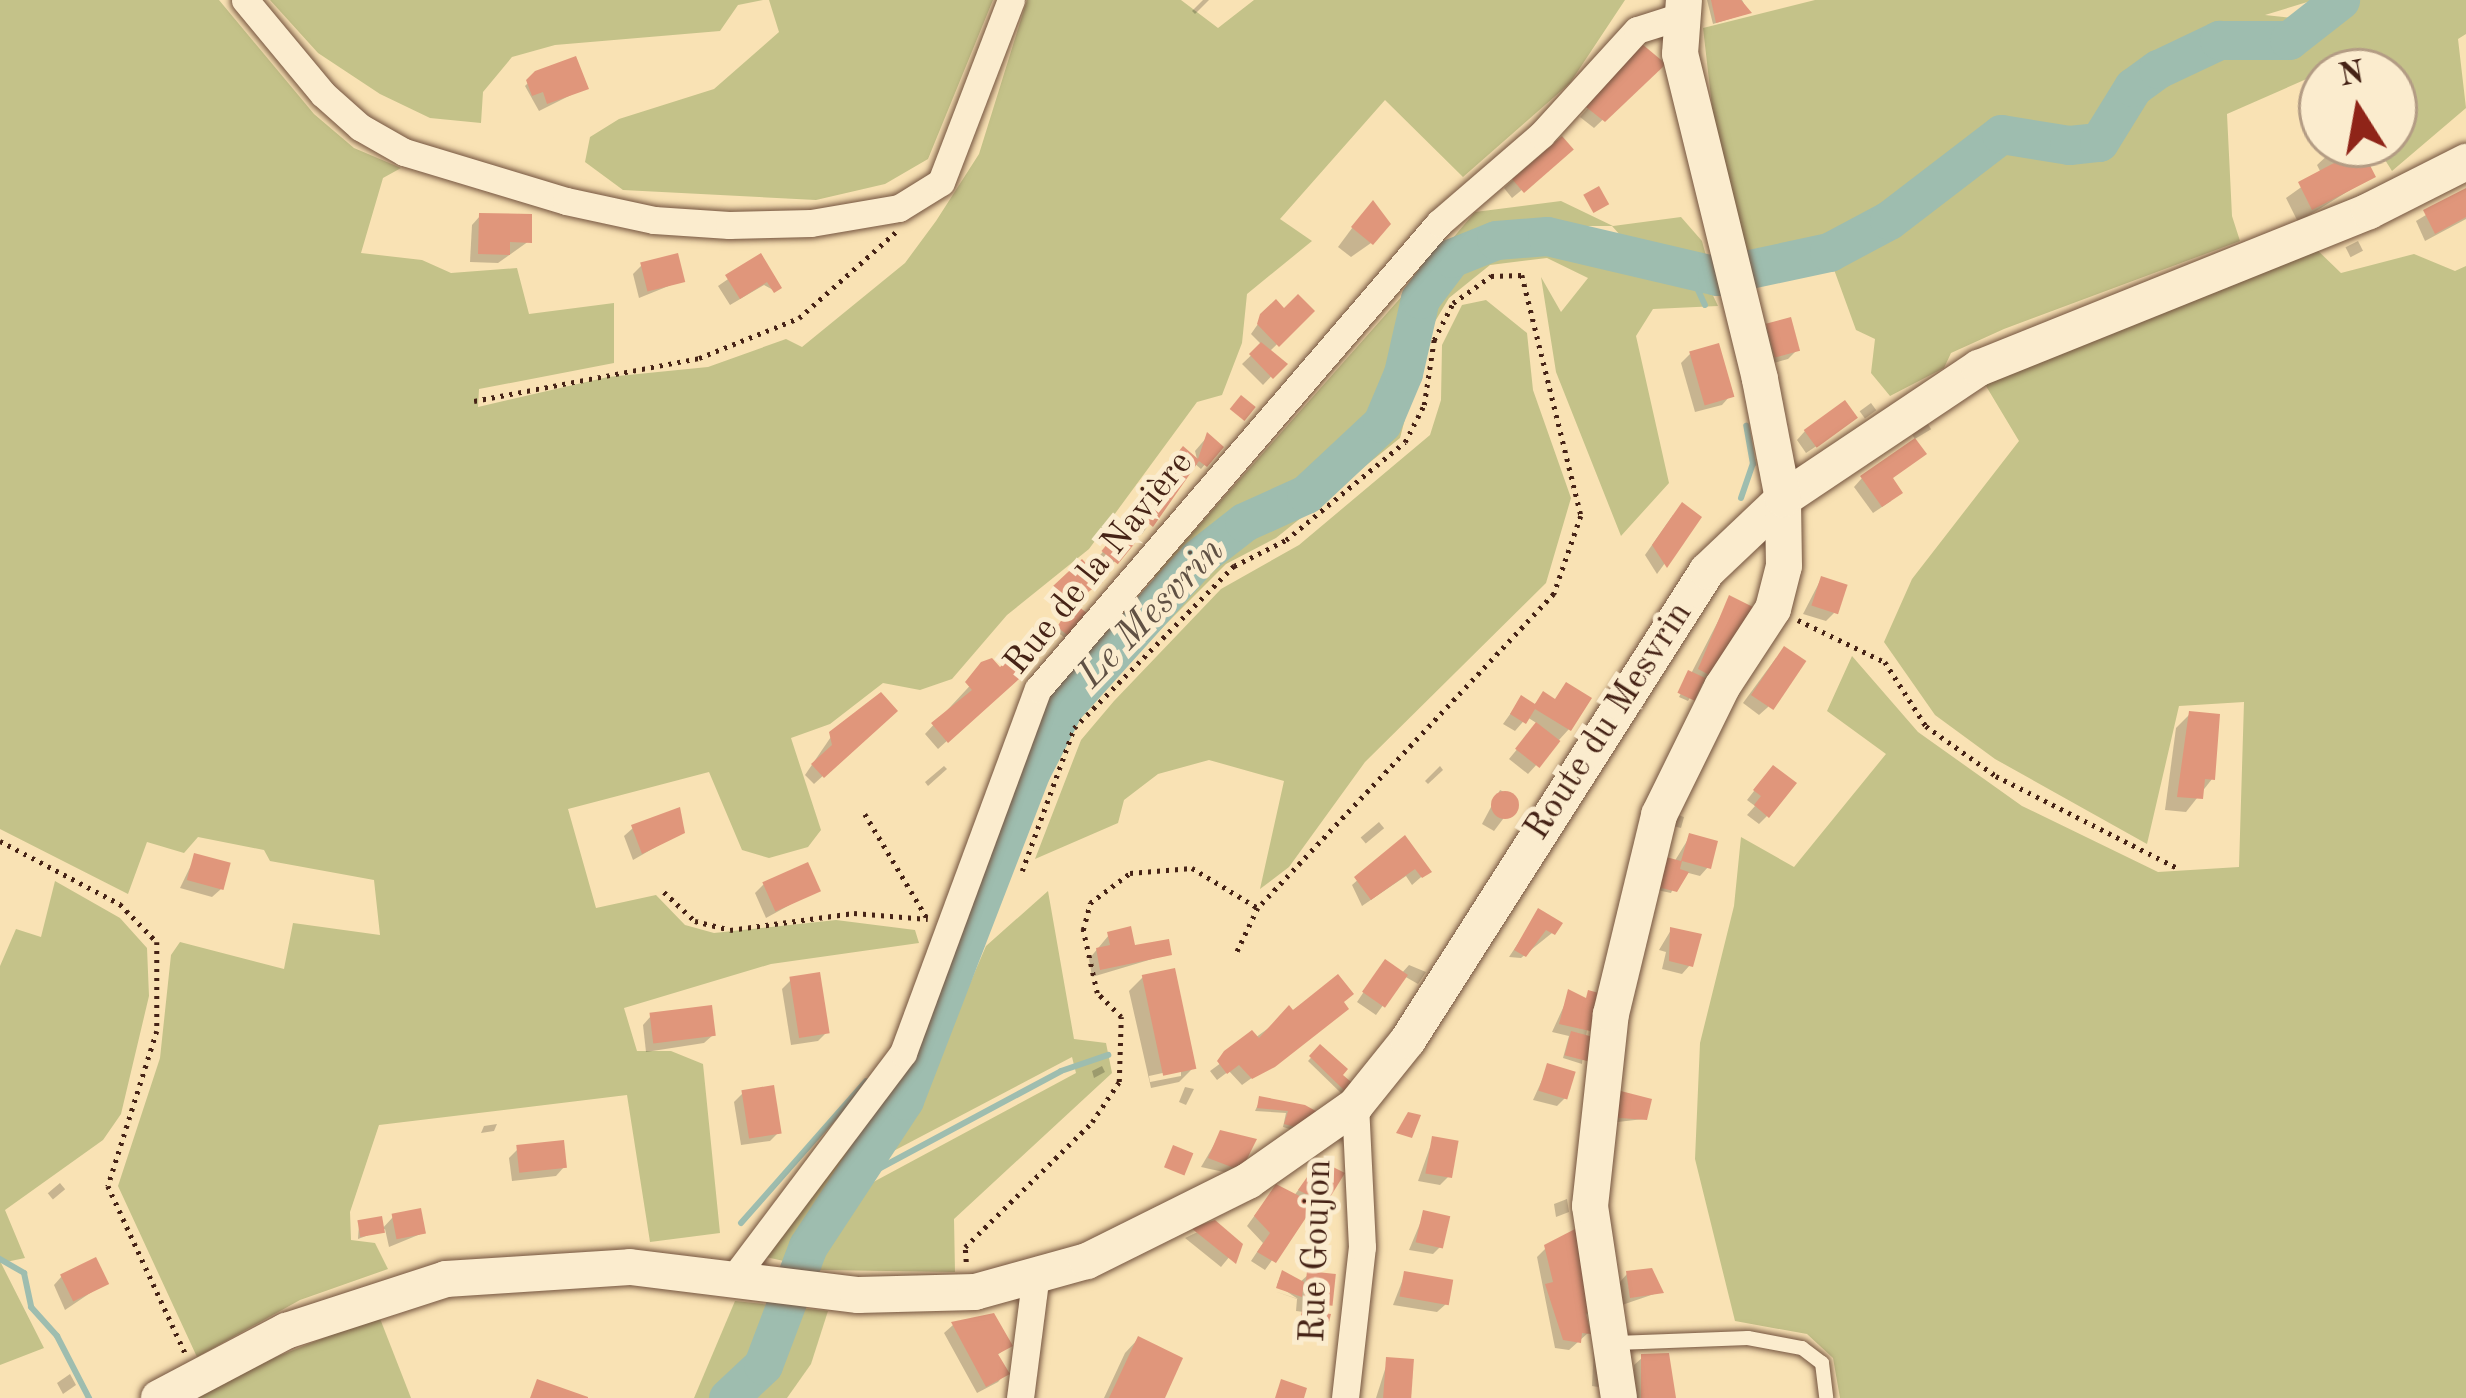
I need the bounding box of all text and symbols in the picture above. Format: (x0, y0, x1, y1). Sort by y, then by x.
north arrow (2298, 48, 2418, 168)
text: N (2336, 57, 2367, 94)
street label: Rue de la Navière (996, 443, 1204, 685)
water label: Le Mesvrin (1069, 529, 1235, 699)
street label: Route du Mesvrin (1517, 595, 1703, 849)
street label: Rue Goujon (1293, 1159, 1343, 1343)

